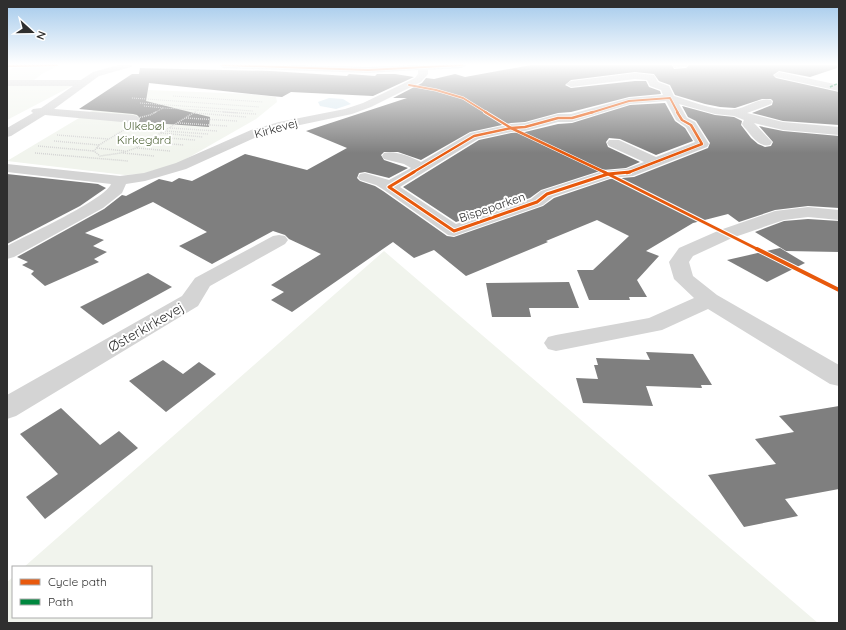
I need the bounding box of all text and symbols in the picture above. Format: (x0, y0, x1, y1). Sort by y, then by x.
north arrow (12, 12, 52, 52)
text: N (33, 29, 49, 42)
street label: Kirkevej (253, 115, 299, 141)
park label: Ulkebøl Kirkegård (117, 118, 171, 147)
street label: Bispeparken (457, 189, 527, 225)
street label: Østerkirkevej (105, 298, 187, 356)
legend (12, 566, 152, 618)
text: Cycle path (48, 574, 107, 589)
text: Path (48, 594, 73, 609)

